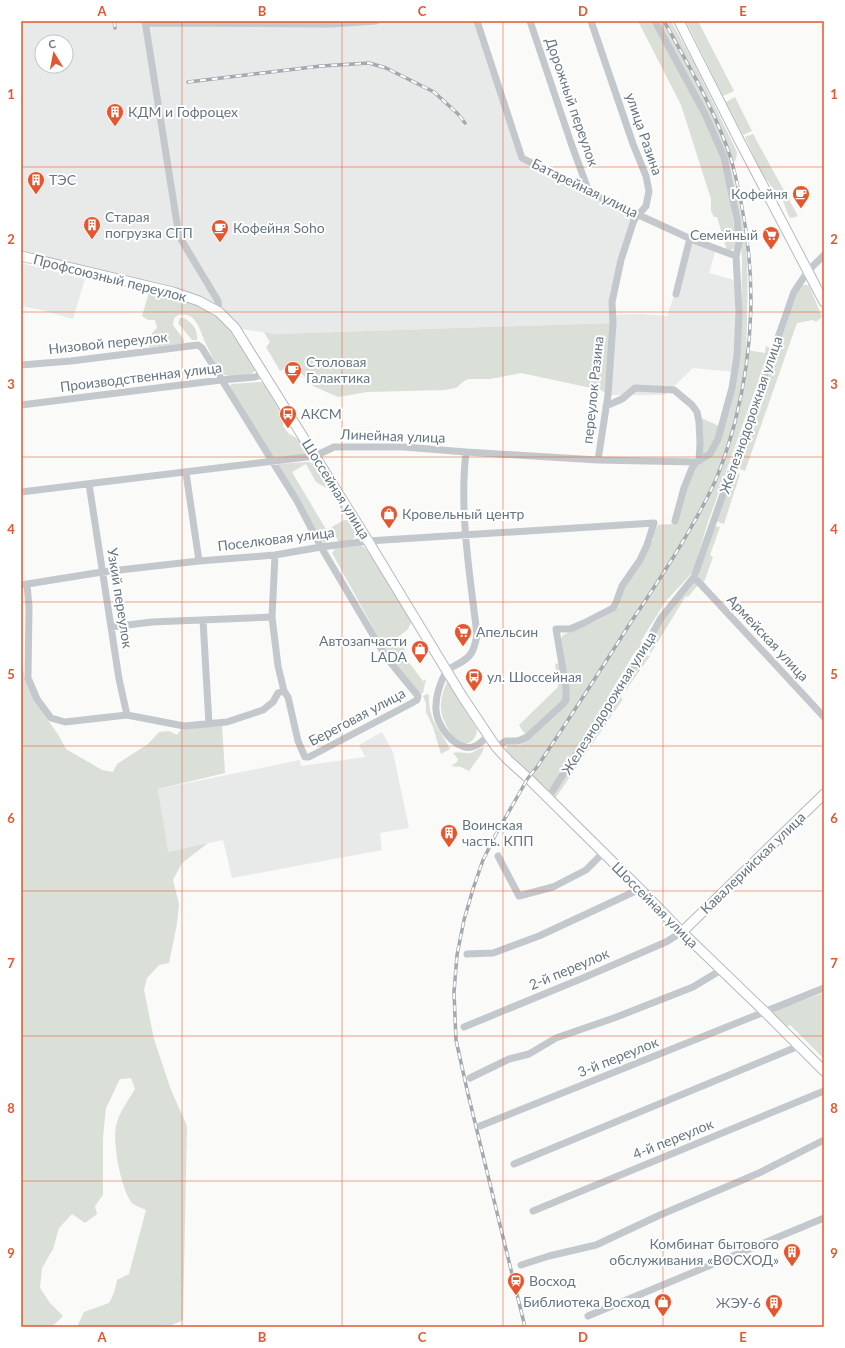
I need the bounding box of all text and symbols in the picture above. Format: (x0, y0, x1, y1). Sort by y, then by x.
text: A (96, 3, 107, 19)
text: B (258, 3, 267, 19)
text: C (418, 3, 427, 19)
text: D (578, 3, 588, 19)
text: E (739, 3, 747, 19)
north arrow (34, 34, 74, 74)
street label: Дорожный переулок (542, 35, 603, 169)
text: С (47, 37, 58, 51)
text: 1 (7, 86, 15, 102)
text: 1 (830, 86, 838, 102)
street label: улица Разина (622, 90, 667, 177)
building icon: КДМ и Гофроцех (105, 102, 125, 127)
place label: КДМ и Гофроцех (128, 103, 238, 120)
street label: Батарейная улица (529, 154, 641, 221)
building icon: ТЭС (26, 170, 46, 195)
place label: ТЭС (49, 171, 77, 188)
cafe icon: Кофейня (791, 184, 811, 209)
place label: Кофейня (731, 185, 788, 202)
place label: Старая погрузка СГП (105, 208, 193, 241)
building icon: Старая погрузка СГП (82, 215, 102, 240)
cafe icon: Кофейня Soho (210, 218, 230, 243)
place label: Кофейня Soho (233, 219, 325, 236)
supermarket icon: Семейный (761, 225, 781, 250)
place label: Семейный (690, 226, 758, 243)
text: 2 (7, 231, 15, 247)
text: 2 (830, 231, 838, 247)
street label: Профсоюзный переулок (32, 250, 189, 305)
street label: Низовой переулок (48, 328, 169, 357)
street label: Железнодорожная улица (716, 334, 785, 496)
street label: переулок Разина (578, 335, 607, 445)
place label: Столовая Галактика (306, 353, 370, 386)
street label: Производственная улица (59, 358, 223, 395)
cafe icon: Столовая Галактика (283, 360, 303, 385)
text: 3 (7, 376, 15, 392)
text: 3 (830, 376, 838, 392)
bus stop icon: АКСМ (278, 404, 298, 429)
place label: АКСМ (301, 405, 342, 422)
street label: Линейная улица (339, 425, 446, 446)
street label: Шоссейная улица (299, 435, 374, 542)
shop icon: Кровельный центр (379, 504, 399, 529)
place label: Кровельный центр (402, 505, 525, 522)
text: 4 (7, 521, 15, 537)
text: 4 (830, 521, 838, 537)
street label: Поселковая улица (216, 523, 335, 554)
street label: Узкий переулок (104, 547, 137, 650)
street label: Армейская улица (724, 591, 813, 685)
supermarket icon: Апельсин (453, 622, 473, 647)
place label: Апельсин (476, 623, 538, 640)
street label: Железнодорожная улица (558, 628, 660, 777)
place label: Автозапчасти LADA (319, 632, 408, 665)
shop icon: Автозапчасти LADA (410, 639, 430, 664)
text: 5 (7, 666, 15, 682)
text: 5 (830, 666, 838, 682)
bus stop icon: ул. Шоссейная (464, 667, 484, 692)
place label: ул. Шоссейная (487, 668, 582, 685)
street label: Береговая улица (305, 684, 408, 749)
street label: Кавалерийская улица (697, 808, 809, 917)
text: 6 (7, 810, 15, 826)
text: 6 (830, 810, 838, 826)
place label: Воинская часть. КПП (462, 816, 534, 849)
building icon: Воинская часть. КПП (439, 823, 459, 848)
street label: Шоссейная улица (609, 858, 702, 951)
street label: 2-й переулок (526, 944, 612, 993)
text: 7 (7, 955, 15, 971)
text: 7 (830, 955, 838, 971)
street label: 3-й переулок (575, 1032, 661, 1080)
text: 8 (7, 1100, 15, 1116)
text: 8 (830, 1100, 838, 1116)
street label: 4-й переулок (630, 1114, 716, 1162)
place label: Комбинат бытового обслуживания «ВОСХОД» (609, 1235, 779, 1268)
building icon: Комбинат бытового обслуживания «ВОСХОД» (782, 1242, 802, 1267)
text: 9 (7, 1245, 15, 1261)
text: 9 (830, 1245, 838, 1261)
station icon: Восход (506, 1271, 526, 1296)
place label: Восход (529, 1272, 576, 1289)
shop icon: Библиотека Восход (653, 1292, 673, 1317)
place label: Библиотека Восход (523, 1293, 650, 1310)
building icon: ЖЭУ-6 (764, 1293, 784, 1318)
place label: ЖЭУ-6 (716, 1294, 761, 1311)
text: A (96, 1329, 107, 1345)
text: B (258, 1329, 267, 1345)
text: C (418, 1329, 427, 1345)
text: D (578, 1329, 588, 1345)
text: E (739, 1329, 747, 1345)

